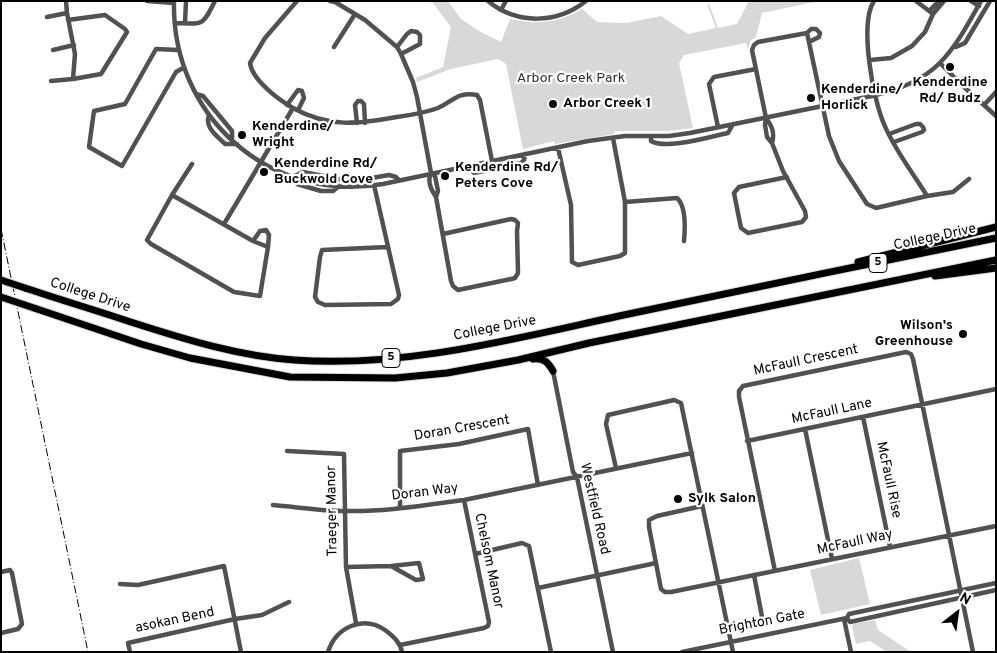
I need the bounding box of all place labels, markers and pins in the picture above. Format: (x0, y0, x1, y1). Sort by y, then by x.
marker: Kenderdine Rd/ Budz (944, 61, 956, 73)
place label: Kenderdine Rd/ Budz (912, 75, 988, 108)
place label: Kenderdine/ Horlick (821, 82, 903, 114)
marker: Kenderdine/ Horlick (805, 92, 817, 104)
place label: Arbor Creek 1 (563, 96, 651, 112)
marker: Arbor Creek 1 (547, 98, 559, 110)
place label: Kenderdine/ Wright (252, 119, 334, 152)
marker: Kenderdine/ Wright (236, 129, 248, 141)
place label: Kenderdine Rd/ Buckwold Cove (274, 156, 377, 188)
place label: Kenderdine Rd/ Peters Cove (455, 160, 558, 192)
marker: Kenderdine Rd/ Buckwold Cove (258, 166, 270, 178)
marker: Kenderdine Rd/ Peters Cove (439, 170, 451, 182)
place label: Wilson's Greenhouse (875, 318, 953, 351)
marker: Wilson's Greenhouse (957, 328, 969, 340)
place label: Sylk Salon (688, 491, 756, 507)
marker: Sylk Salon (672, 493, 684, 505)

